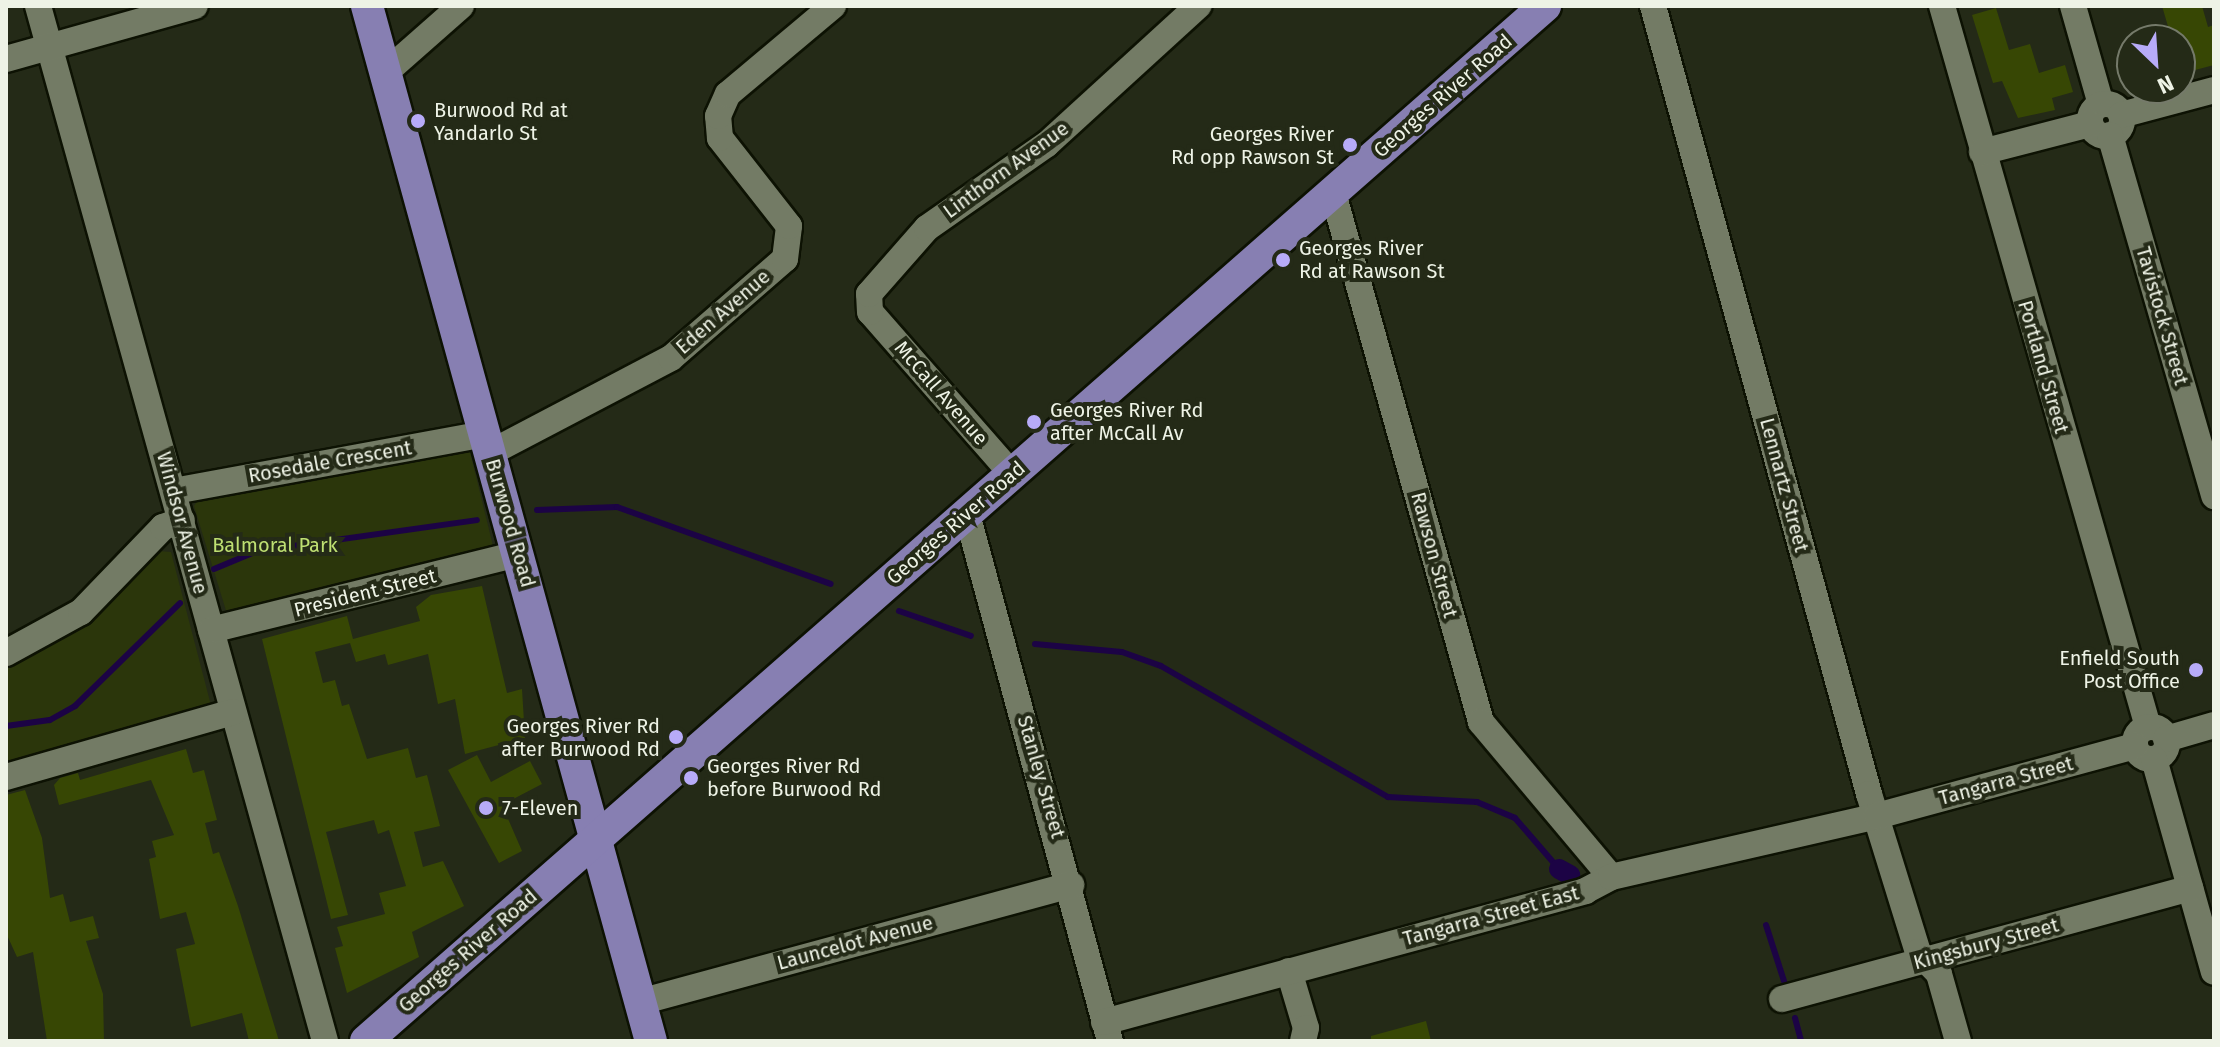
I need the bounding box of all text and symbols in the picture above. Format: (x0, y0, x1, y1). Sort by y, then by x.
north arrow (2116, 24, 2196, 104)
street label: Georges River Road (1369, 29, 1517, 163)
text: N (2153, 69, 2178, 100)
place label: Burwood Rd at Yandarlo St (434, 98, 568, 145)
marker: Burwood Rd at Yandarlo St (409, 112, 427, 130)
street label: Linthorn Avenue (939, 116, 1073, 224)
place label: Georges River Rd opp Rawson St (1171, 122, 1334, 169)
marker: Georges River Rd opp Rawson St (1341, 136, 1359, 154)
place label: Georges River Rd at Rawson St (1299, 236, 1445, 283)
street label: Tavistock Street (2131, 244, 2193, 388)
marker: Georges River Rd at Rawson St (1274, 251, 1292, 269)
street label: Eden Avenue (671, 265, 775, 359)
street label: Portland Street (2013, 298, 2073, 436)
street label: McCall Avenue (889, 336, 993, 450)
place label: Georges River Rd after McCall Av (1050, 398, 1203, 445)
marker: Georges River Rd after McCall Av (1025, 413, 1043, 431)
street label: Lennartz Street (1755, 415, 1813, 555)
street label: Rosedale Crescent (246, 436, 414, 488)
street label: Windsor Avenue (151, 449, 213, 597)
street label: Burwood Road (480, 456, 540, 590)
street label: Georges River Road (882, 456, 1030, 590)
street label: Rawson Street (1406, 489, 1462, 621)
park label: Balmoral Park (212, 533, 338, 557)
street label: President Street (291, 564, 439, 622)
place label: Enfield South Post Office (2059, 646, 2180, 693)
marker: Enfield South Post Office (2187, 661, 2205, 679)
street label: Stanley Street (1012, 713, 1070, 841)
place label: Georges River Rd after Burwood Rd (501, 714, 660, 761)
marker: Georges River Rd after Burwood Rd (667, 728, 685, 746)
street label: Tangarra Street (1936, 752, 2076, 810)
place label: Georges River Rd before Burwood Rd (707, 754, 882, 801)
marker: Georges River Rd before Burwood Rd (682, 769, 700, 787)
place label: 7-Eleven (502, 796, 578, 820)
marker: 7-Eleven (477, 799, 495, 817)
street label: Tangarra Street East (1400, 881, 1582, 951)
street label: Georges River Road (394, 884, 542, 1018)
street label: Launcelot Avenue (774, 911, 936, 975)
street label: Kingsbury Street (1911, 913, 2061, 975)

